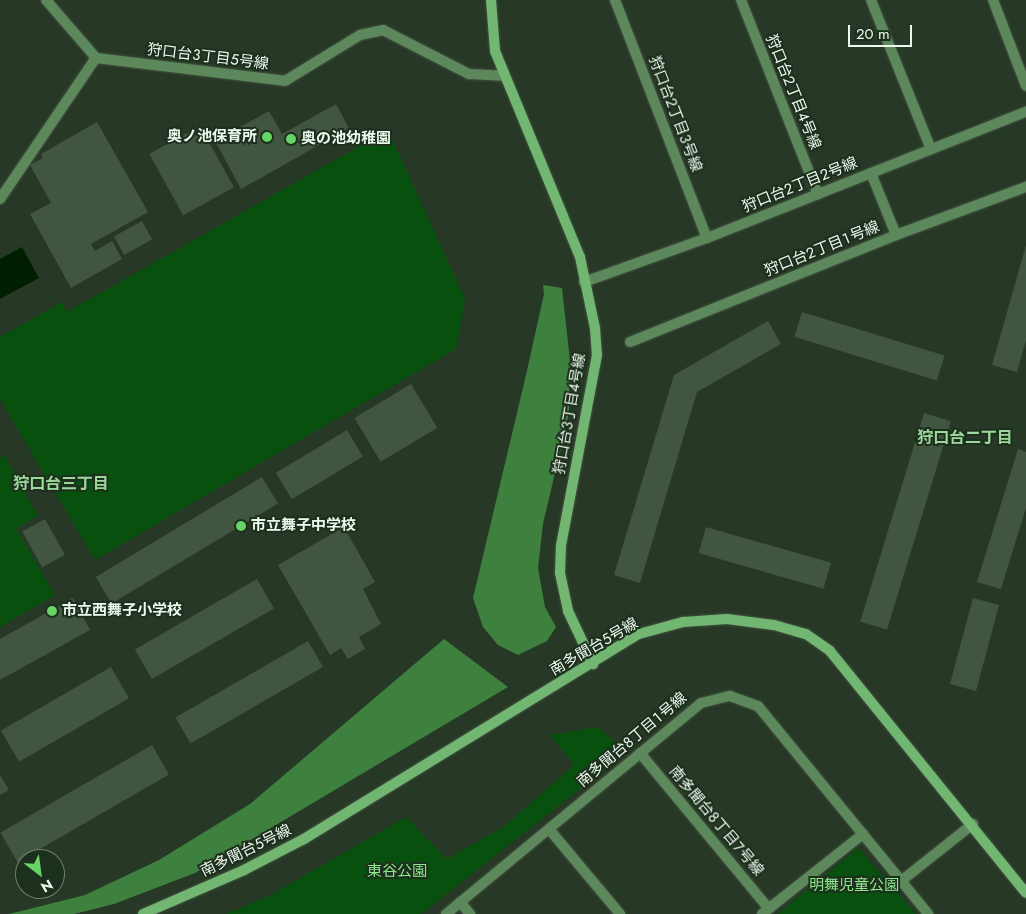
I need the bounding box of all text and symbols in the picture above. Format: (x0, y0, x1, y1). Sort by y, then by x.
scale bar (851, 15, 915, 47)
text: 20 m (856, 23, 890, 45)
street label: 狩口台２丁目４号線 (762, 32, 824, 152)
street label: 狩口台３丁目５号線 (146, 41, 270, 73)
street label: 狩口台２丁目３号線 (645, 54, 705, 174)
place label: 奥ノ池保育所 (167, 128, 257, 146)
place label: 奥の池幼稚園 (301, 130, 391, 148)
marker: 奥ノ池保育所 (261, 131, 273, 143)
marker: 奥の池幼稚園 (285, 133, 297, 145)
street label: 狩口台２丁目２号線 (740, 154, 860, 216)
street label: 狩口台２丁目１号線 (762, 218, 882, 280)
street label: 狩口台３丁目４号線 (551, 352, 589, 476)
district label: 狩口台二丁目 (917, 428, 1013, 448)
district label: 狩口台三丁目 (13, 474, 109, 494)
place label: 市立舞子中学校 (251, 517, 356, 535)
marker: 市立舞子中学校 (235, 520, 247, 532)
place label: 市立西舞子小学校 (62, 602, 182, 620)
marker: 市立西舞子小学校 (46, 605, 58, 617)
street label: 南多聞台５号線 (547, 615, 641, 679)
street label: 南多聞台８丁目１号線 (574, 689, 690, 791)
street label: 南多聞台８丁目７号線 (665, 763, 767, 879)
street label: 南多聞台５号線 (198, 821, 294, 881)
north arrow (15, 849, 65, 899)
park label: 東谷公園 (367, 863, 427, 881)
text: N (37, 875, 57, 898)
park label: 明舞児童公園 (809, 877, 899, 895)

